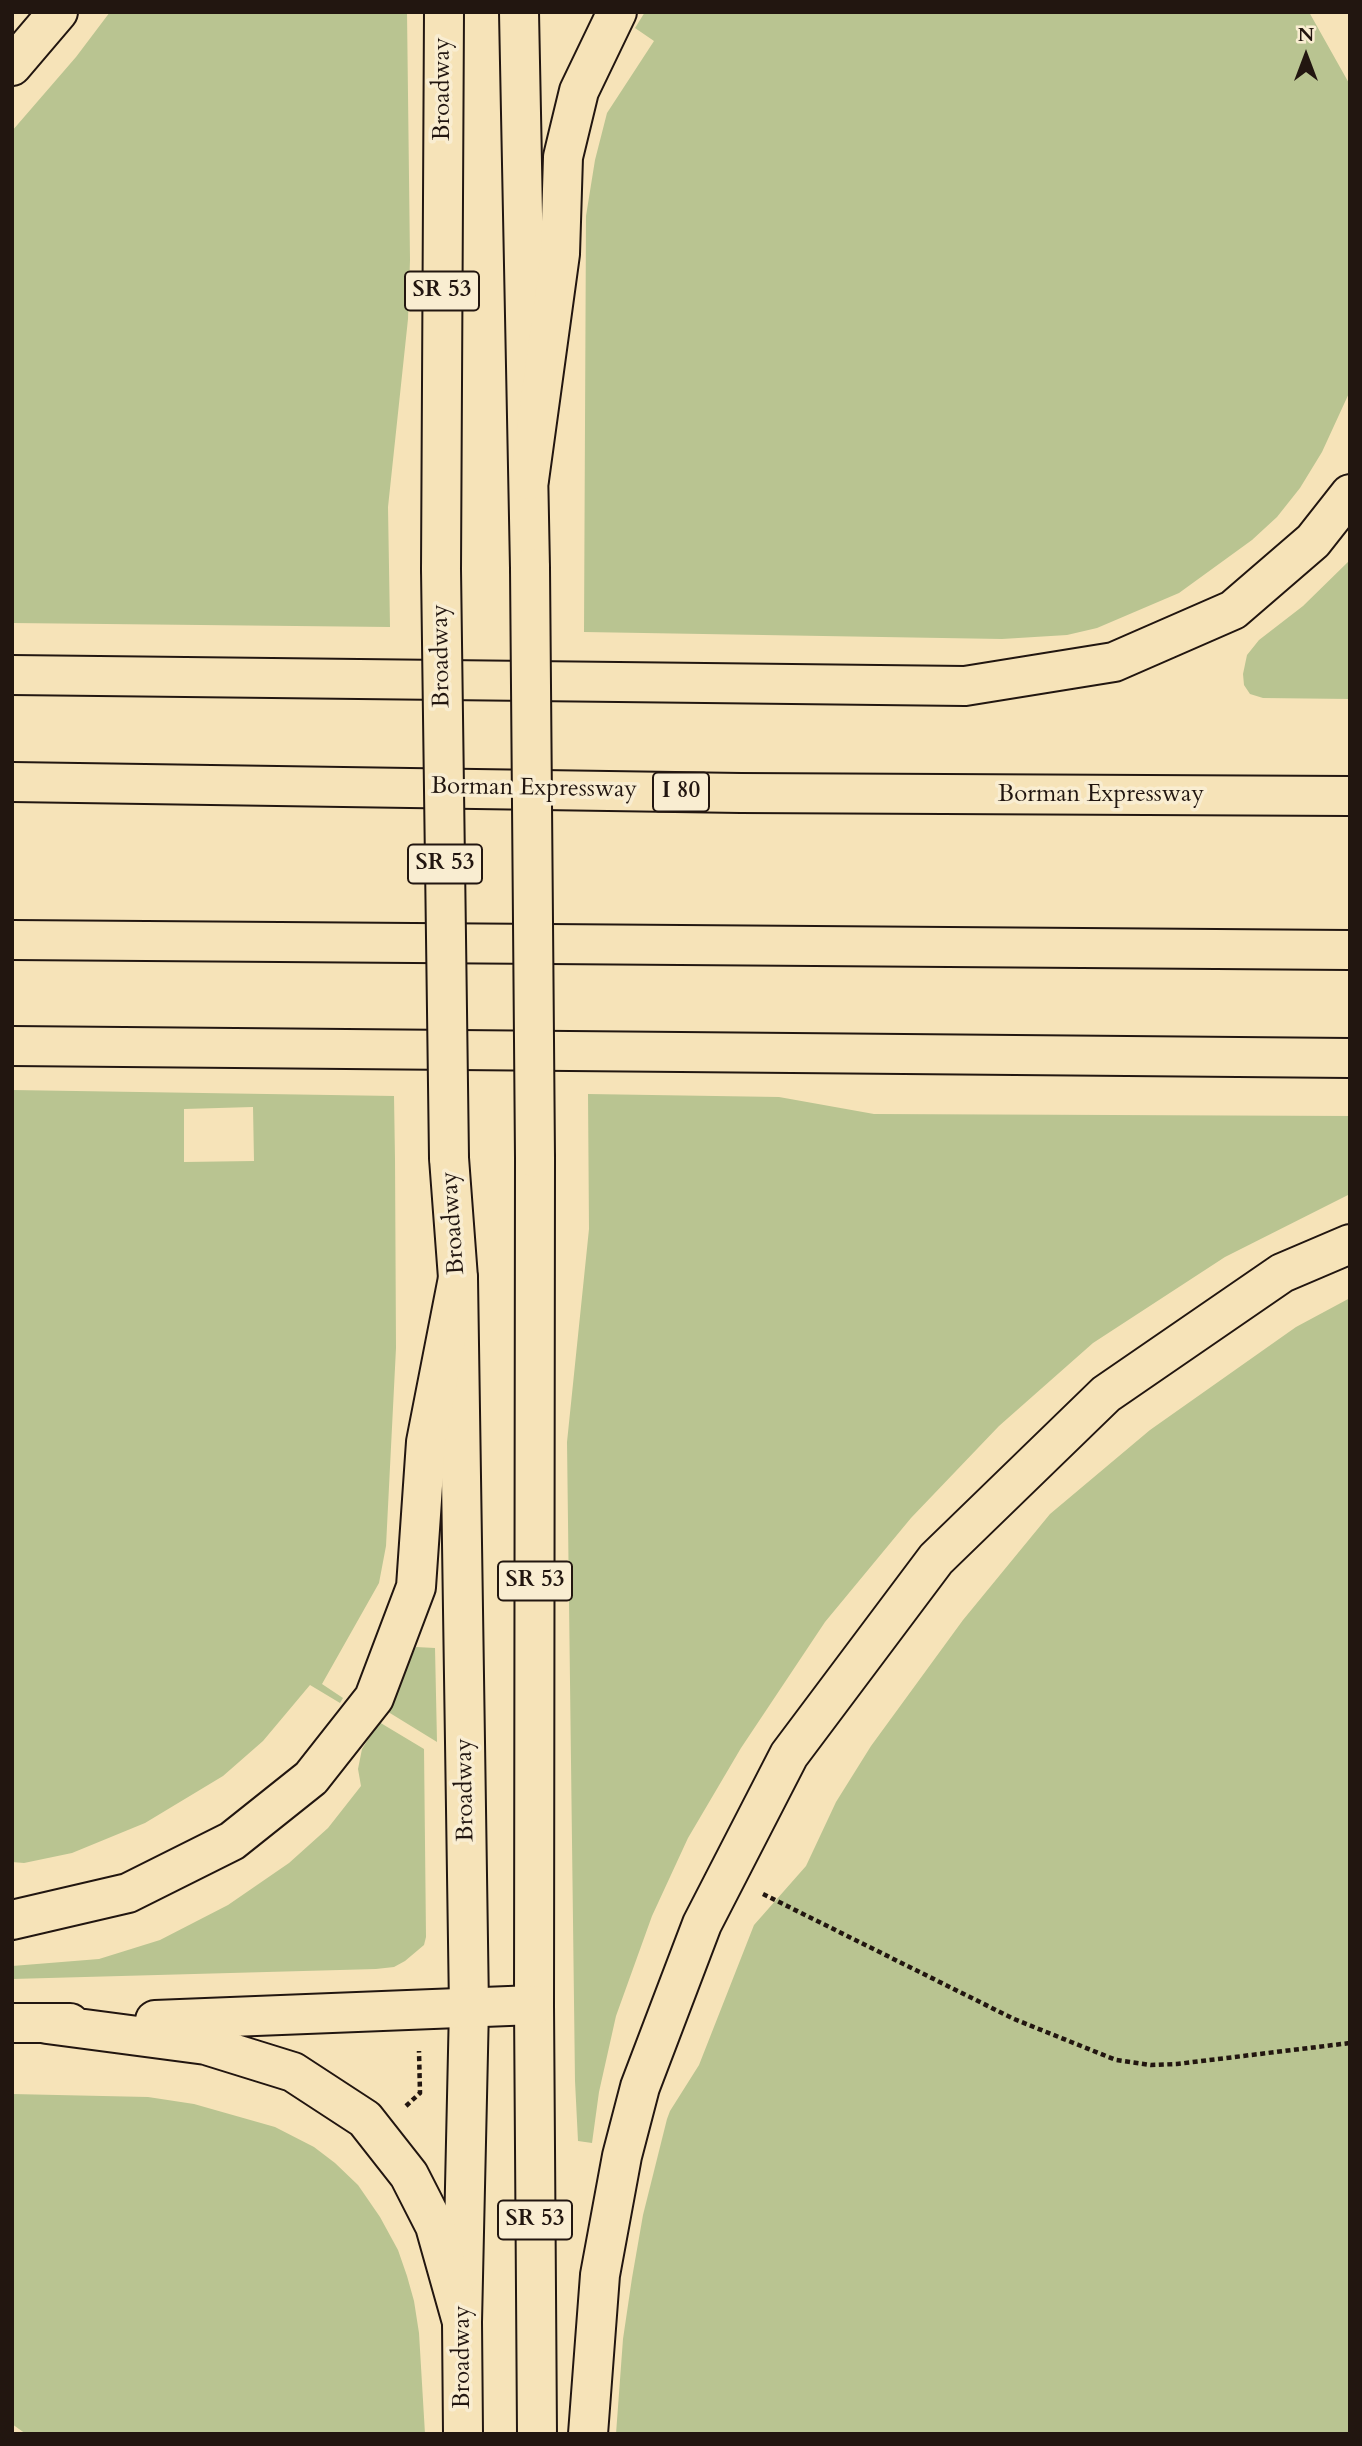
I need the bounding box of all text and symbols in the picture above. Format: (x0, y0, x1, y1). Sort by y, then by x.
north arrow (1271, 21, 1341, 91)
text: N (1298, 22, 1314, 48)
street label: Broadway (429, 37, 457, 141)
road number: SR 53 (405, 272, 479, 310)
street label: Broadway (427, 604, 457, 708)
road number: I 80 (653, 772, 709, 812)
street label: Borman Expressway (431, 773, 637, 805)
street label: Borman Expressway (998, 781, 1204, 809)
road number: SR 53 (408, 844, 482, 884)
street label: Broadway (436, 1170, 472, 1276)
road number: SR 53 (498, 1562, 572, 1600)
street label: Broadway (451, 1738, 481, 1842)
road number: SR 53 (498, 2200, 572, 2240)
street label: Broadway (449, 2305, 477, 2409)

